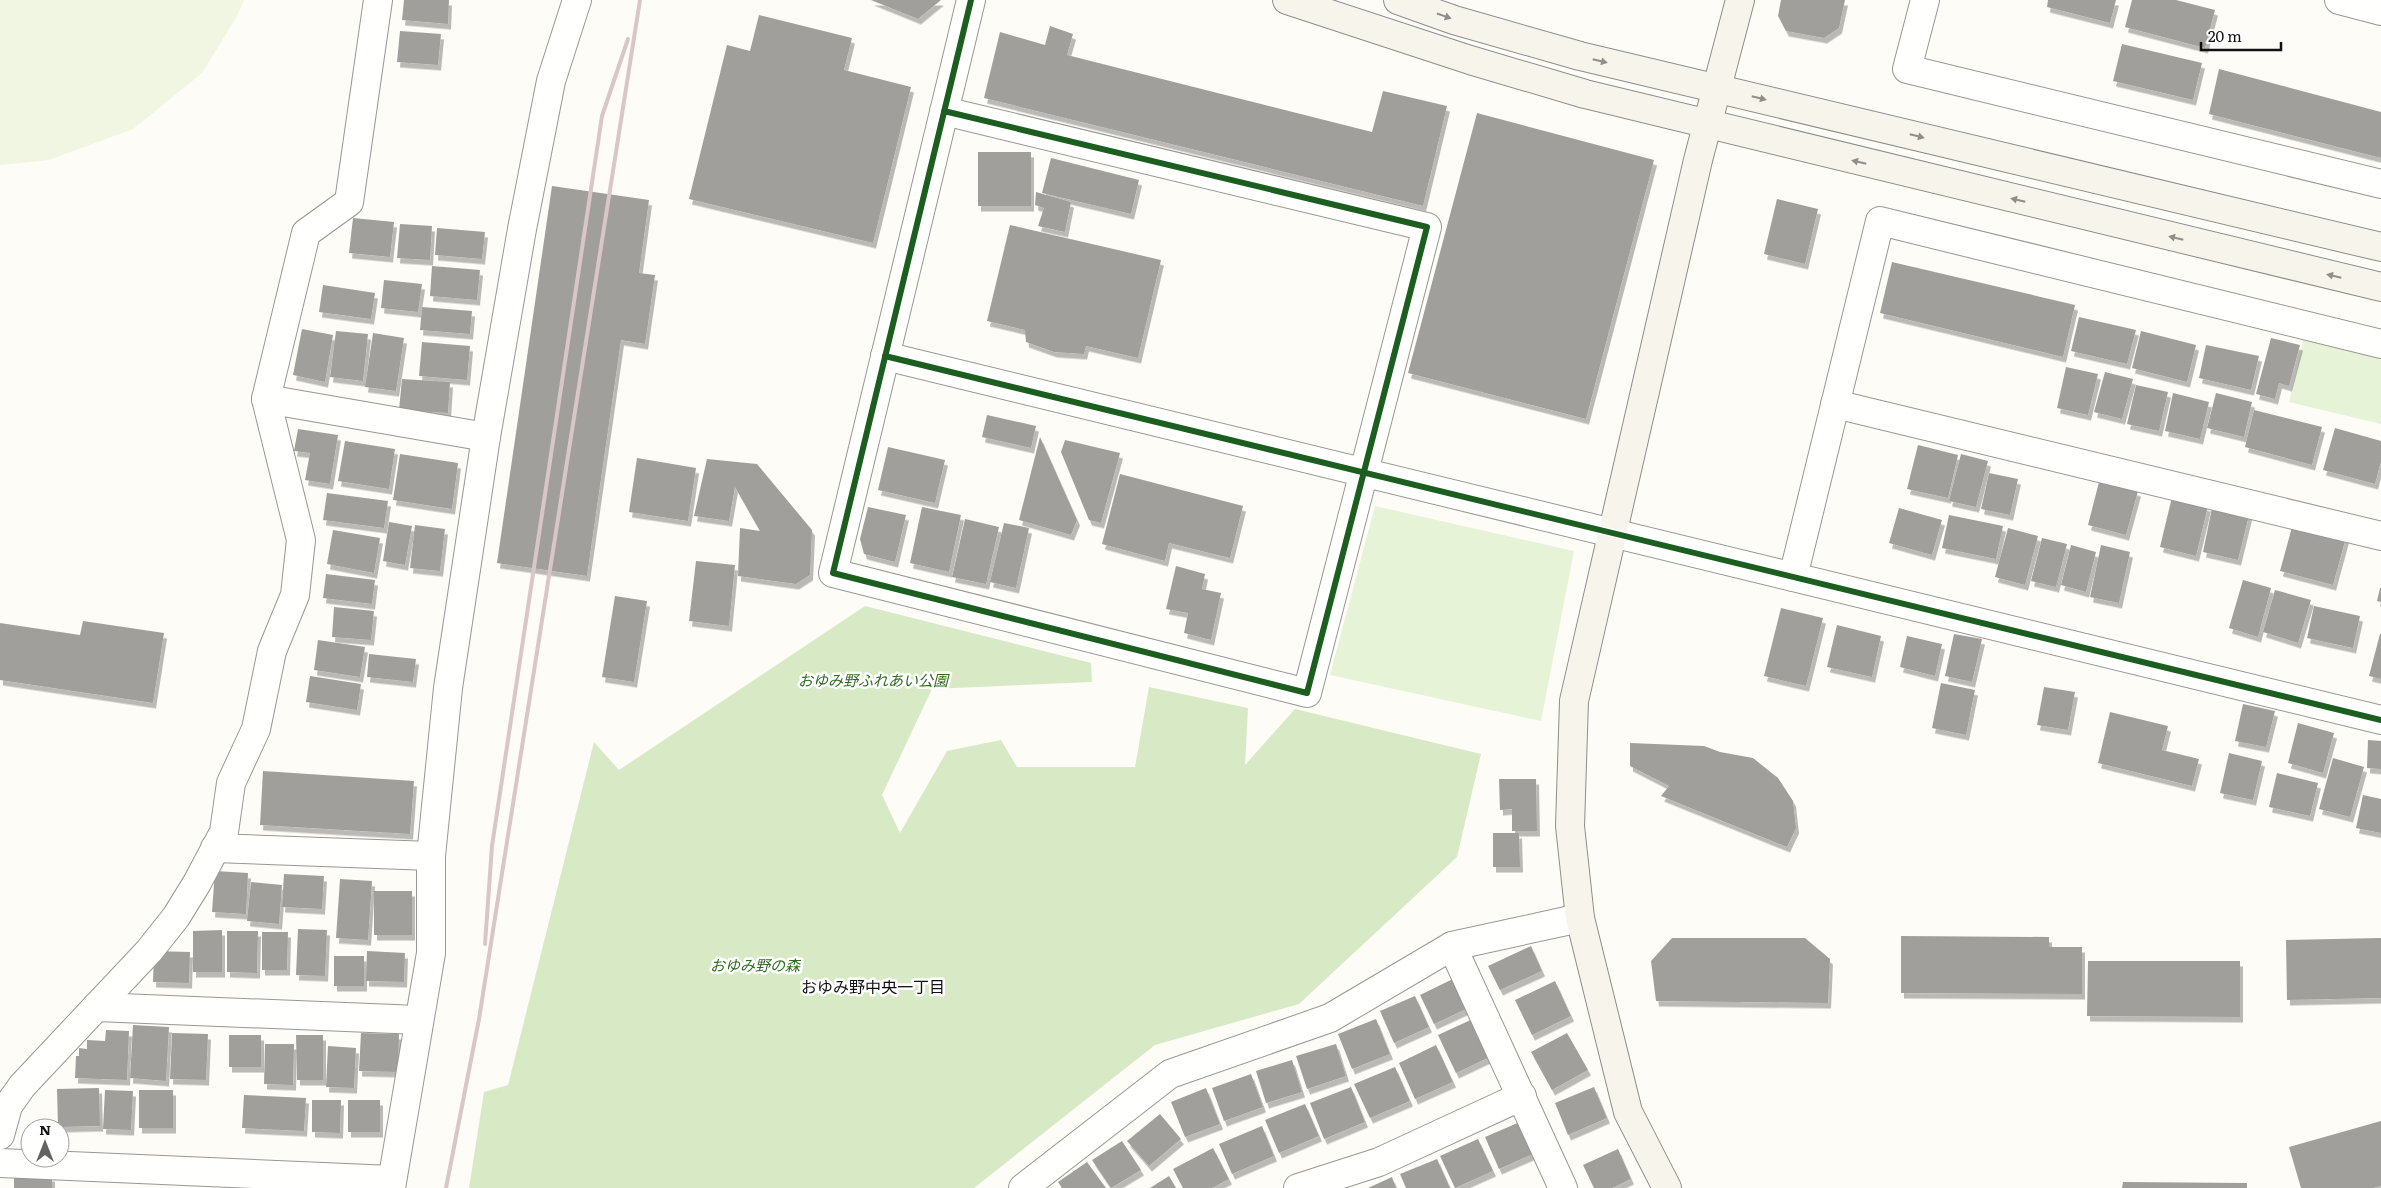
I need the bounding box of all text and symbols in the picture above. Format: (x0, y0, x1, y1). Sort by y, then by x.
one-way arrow (1437, 13, 1452, 20)
scale bar (2201, 20, 2281, 52)
text: 20 m (2208, 24, 2242, 47)
one-way arrow (1593, 57, 1608, 65)
one-way arrow (1751, 94, 1766, 102)
one-way arrow (1909, 132, 1924, 140)
one-way arrow (1852, 158, 1867, 166)
one-way arrow (2010, 196, 2025, 204)
one-way arrow (2168, 234, 2183, 242)
one-way arrow (2326, 272, 2341, 280)
park label: おゆみ野ふれあい公園 (798, 668, 950, 691)
park label: おゆみ野の森 (710, 953, 802, 976)
district label: おゆみ野中央一丁目 (801, 974, 945, 998)
north arrow (20, 1118, 70, 1168)
text: N (39, 1119, 51, 1139)

